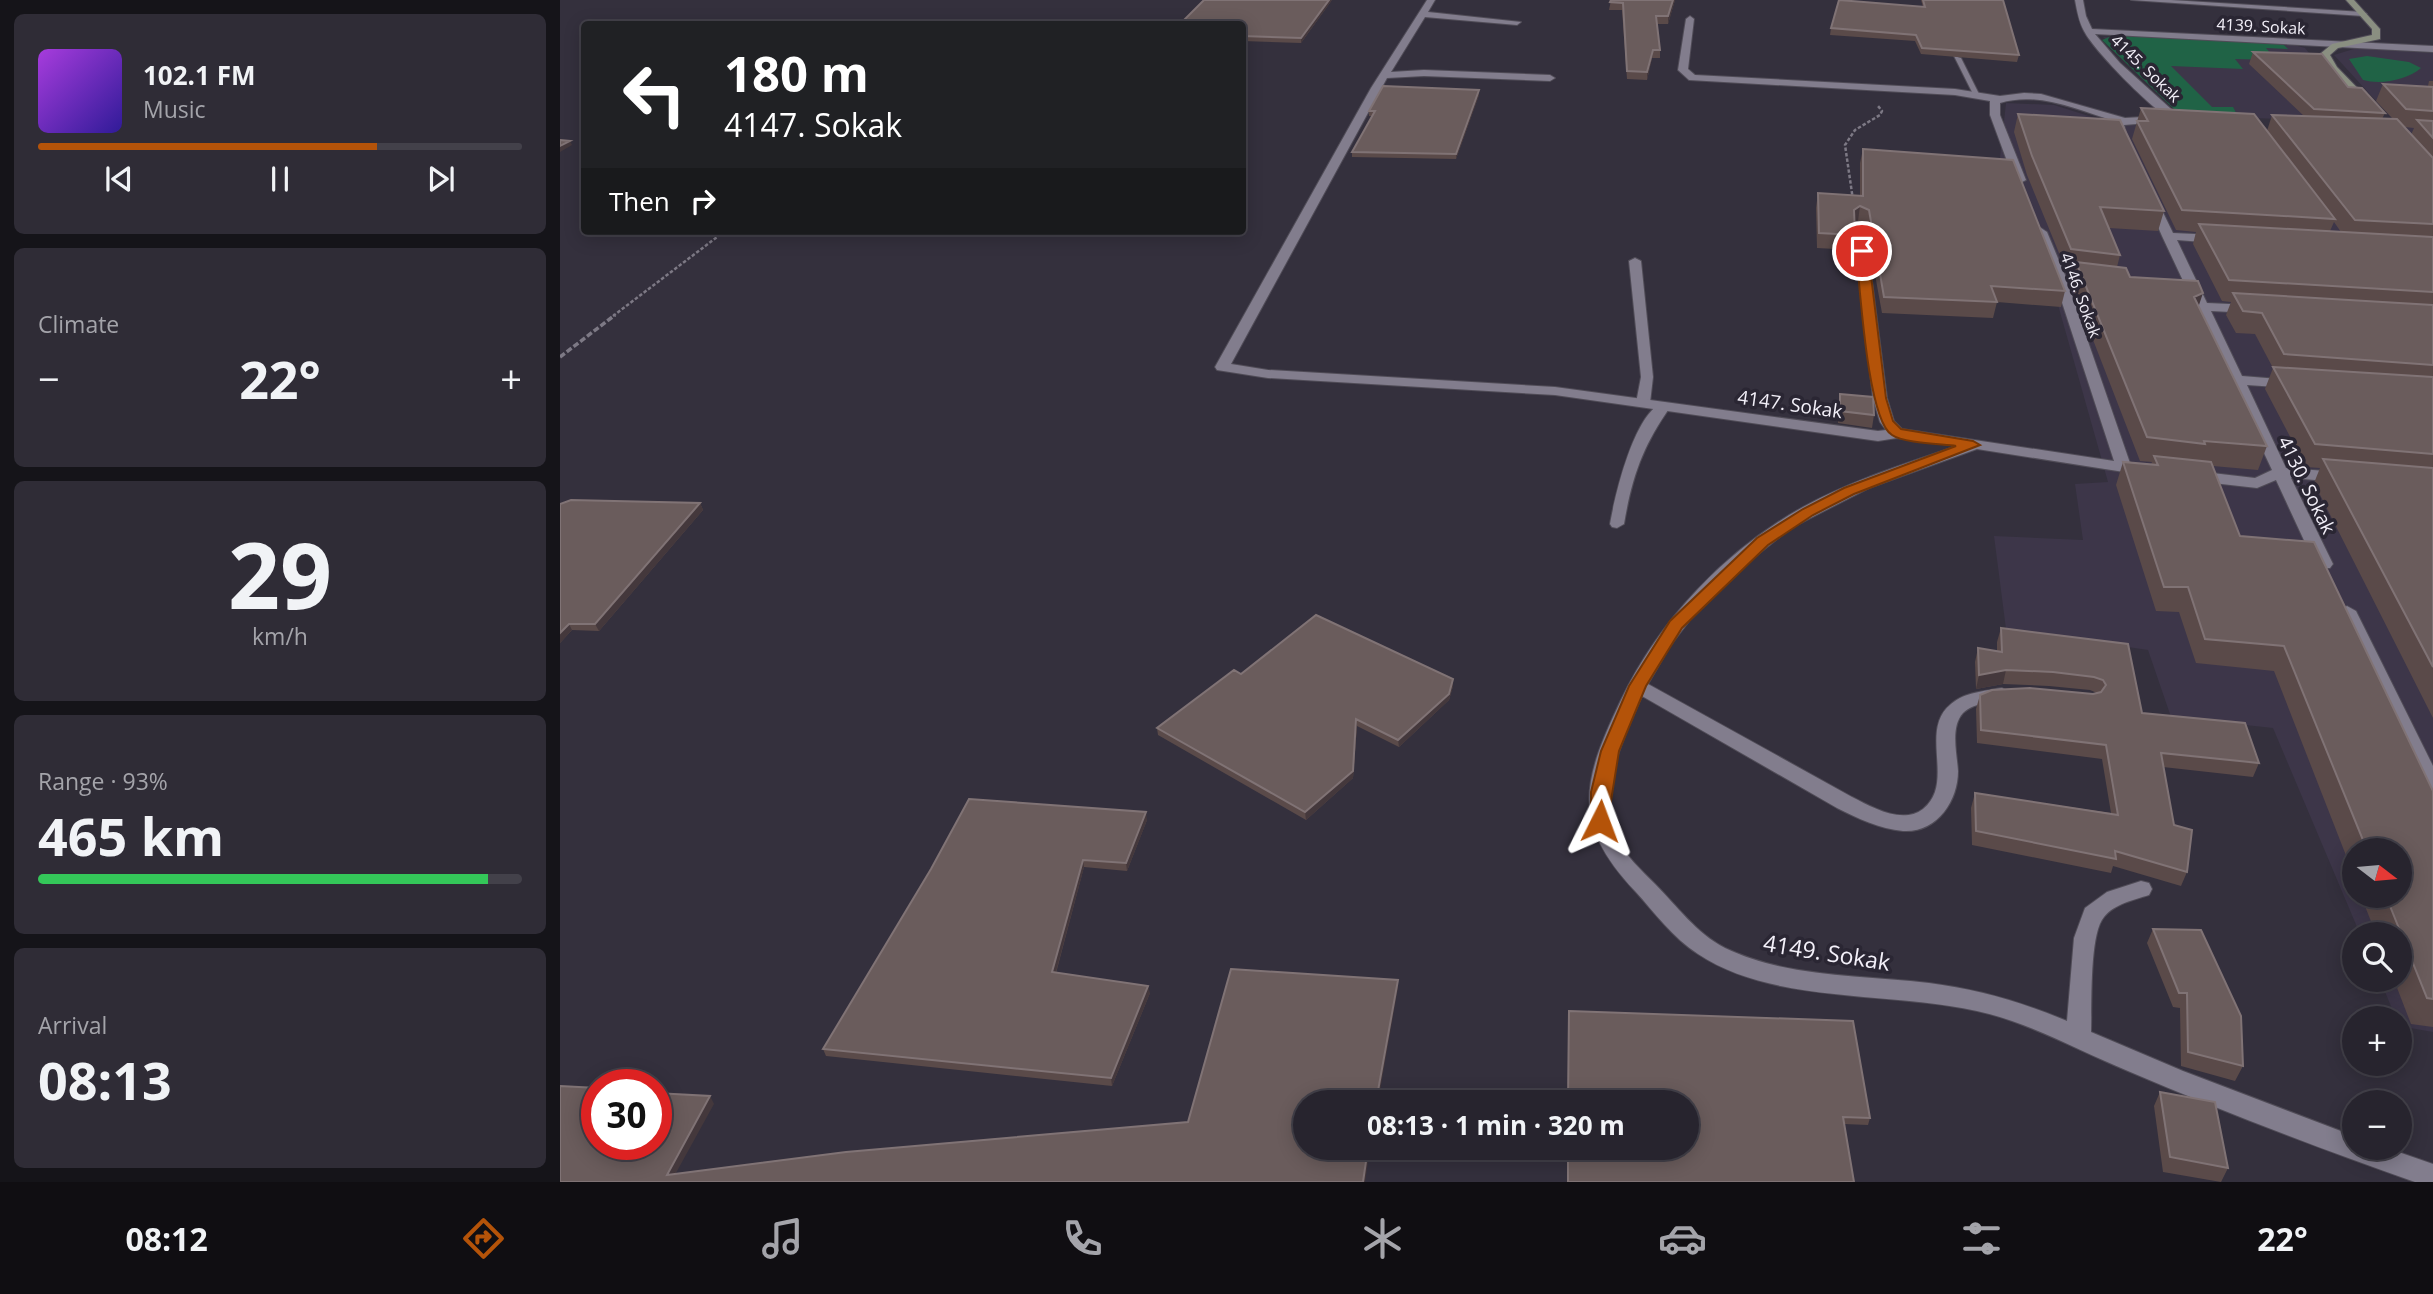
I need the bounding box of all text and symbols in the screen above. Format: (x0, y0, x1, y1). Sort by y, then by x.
street label: 4139. Sokak (2216, 13, 2307, 39)
street label: 4145. Sokak (2106, 29, 2186, 107)
text: 180 m (724, 40, 869, 106)
icon: left (609, 49, 700, 140)
text: 102.1 FM (143, 57, 255, 93)
text: Music (143, 93, 206, 125)
text: 4147. Sokak (724, 103, 902, 146)
icon: previous (100, 160, 138, 198)
icon: pause (261, 160, 299, 198)
icon: next (422, 160, 460, 198)
icon: right (684, 182, 722, 220)
text: Then (609, 183, 670, 219)
pin (1832, 221, 1892, 281)
icon: arrive (1843, 232, 1881, 270)
street label: 4146. Sokak (2055, 249, 2107, 341)
text: Climate (38, 308, 119, 340)
text: 22° (239, 343, 321, 414)
text: − (38, 352, 60, 404)
text: + (500, 352, 522, 404)
street label: 4147. Sokak (1736, 384, 1844, 424)
street label: 4130. Sokak (2272, 432, 2342, 538)
text: 29 (228, 512, 332, 636)
text: km/h (252, 620, 308, 652)
text: Range · 93% (38, 765, 168, 797)
position arrow (1563, 784, 1637, 858)
text: 465 km (38, 800, 224, 871)
north arrow (2342, 838, 2412, 908)
map controls (2342, 838, 2412, 1160)
button: search (2342, 922, 2412, 992)
street label: 4149. Sokak (1761, 926, 1893, 978)
button: + (2342, 1006, 2412, 1076)
text: Arrival (38, 1009, 107, 1041)
text: 08:13 (38, 1044, 172, 1115)
speed limit sign: 30 (581, 1069, 672, 1160)
button: − (2342, 1090, 2412, 1160)
text: 08:13 · 1 min · 320 m (1367, 1107, 1625, 1143)
icon: directions (459, 1214, 508, 1263)
icon: music (758, 1214, 807, 1263)
icon: phone (1058, 1214, 1107, 1263)
icon: climate (1358, 1214, 1407, 1263)
icon: car (1658, 1214, 1707, 1263)
icon: filters (1957, 1214, 2006, 1263)
text: 08:12 (125, 1217, 208, 1260)
text: 22° (2257, 1217, 2308, 1260)

